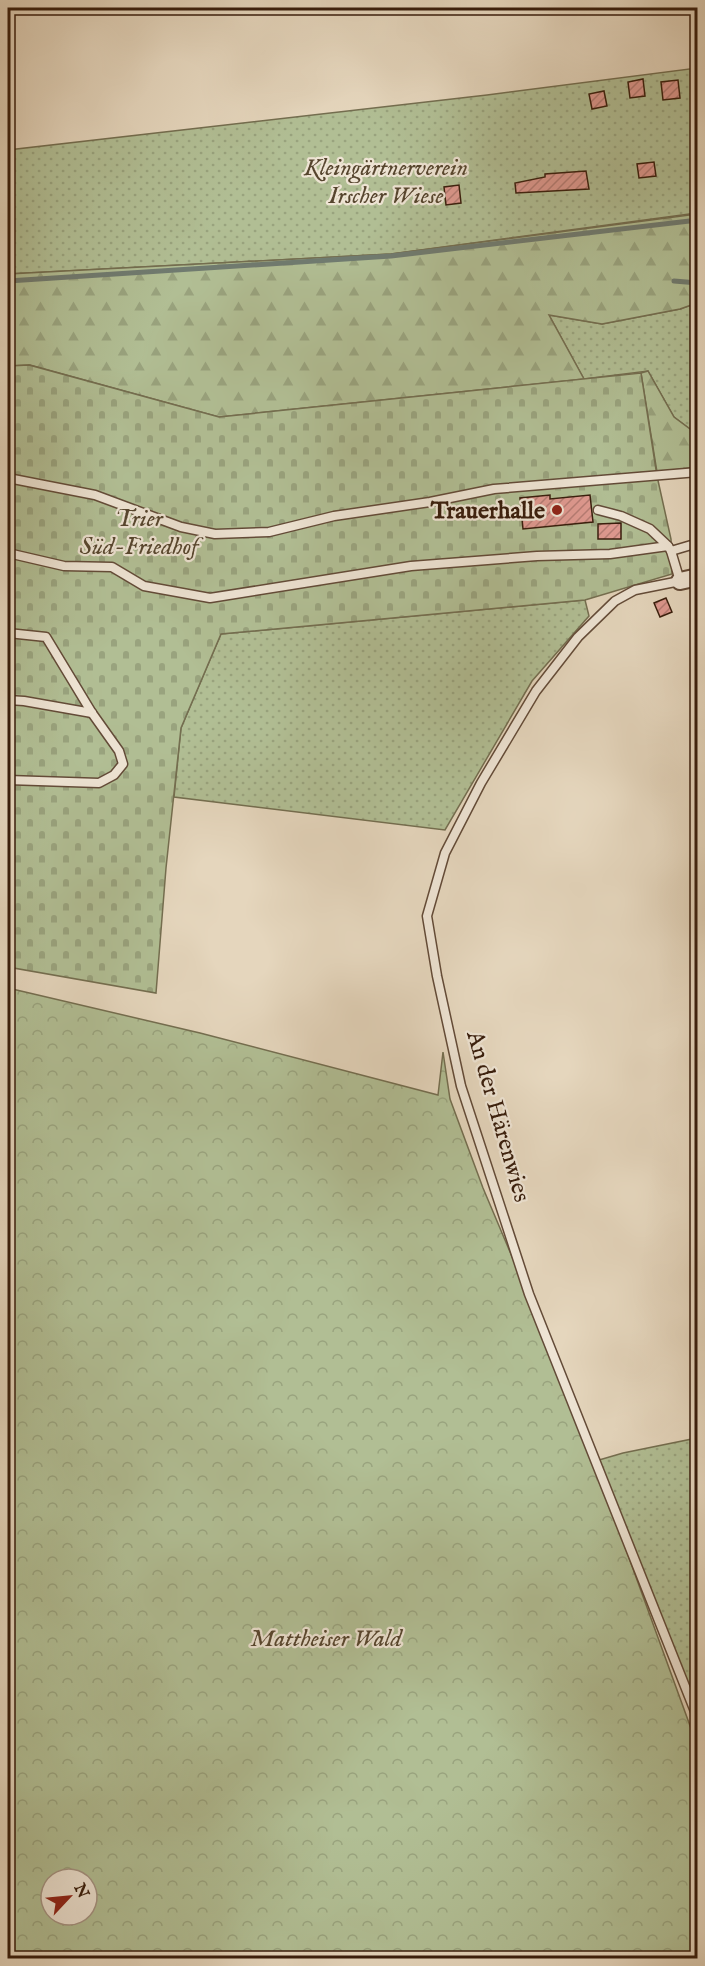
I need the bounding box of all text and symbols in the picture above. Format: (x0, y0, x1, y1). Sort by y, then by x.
park label: Kleingärtnerverein Irscher Wiese (303, 153, 468, 212)
place label: Trauerhalle (430, 496, 545, 527)
marker: Trauerhalle (550, 503, 564, 517)
park label: Trier Süd-Friedhof (79, 504, 204, 563)
street label: An der Härenwies (458, 1026, 537, 1206)
park label: Mattheiser Wald (250, 1624, 403, 1655)
north arrow (39, 1867, 99, 1927)
text: N (68, 1880, 93, 1902)

